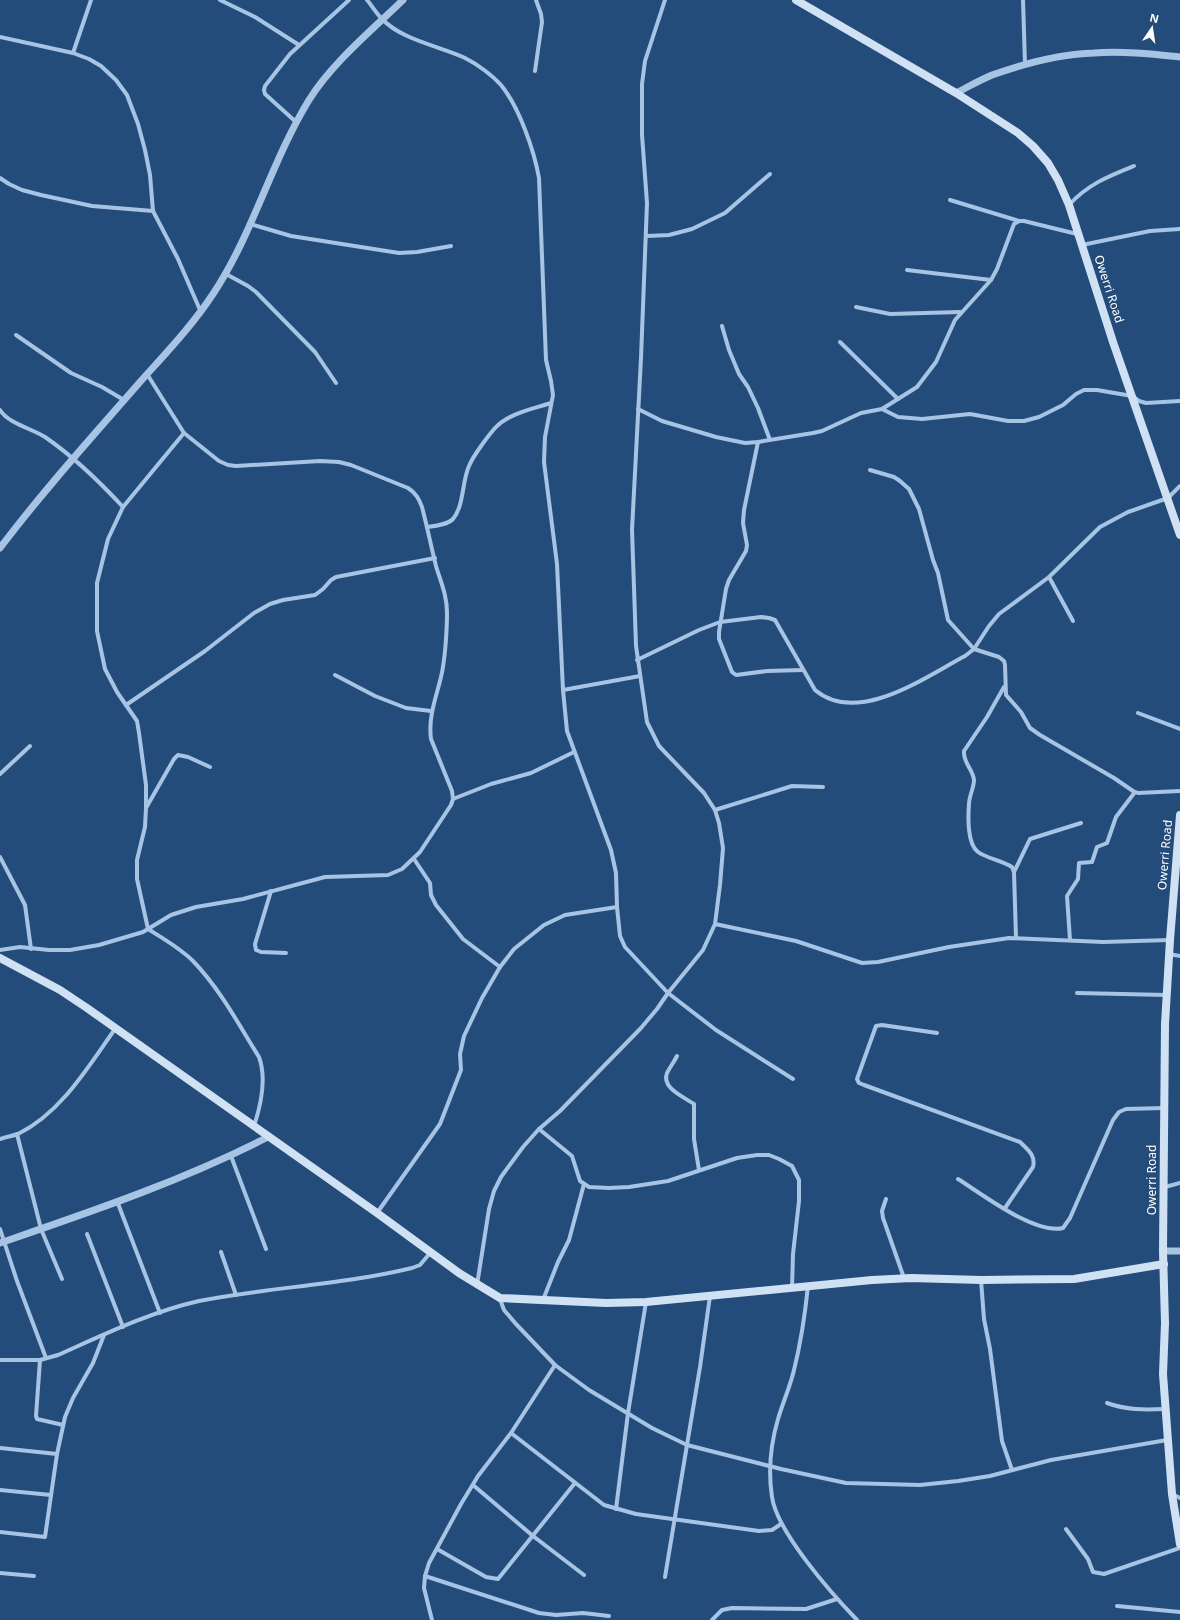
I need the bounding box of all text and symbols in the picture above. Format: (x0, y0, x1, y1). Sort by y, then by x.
north arrow (1132, 8, 1172, 48)
text: N (1148, 9, 1160, 26)
street label: Owerri Road (1090, 253, 1128, 325)
street label: Owerri Road (1153, 819, 1176, 891)
street label: Owerri Road (1143, 1145, 1160, 1215)

